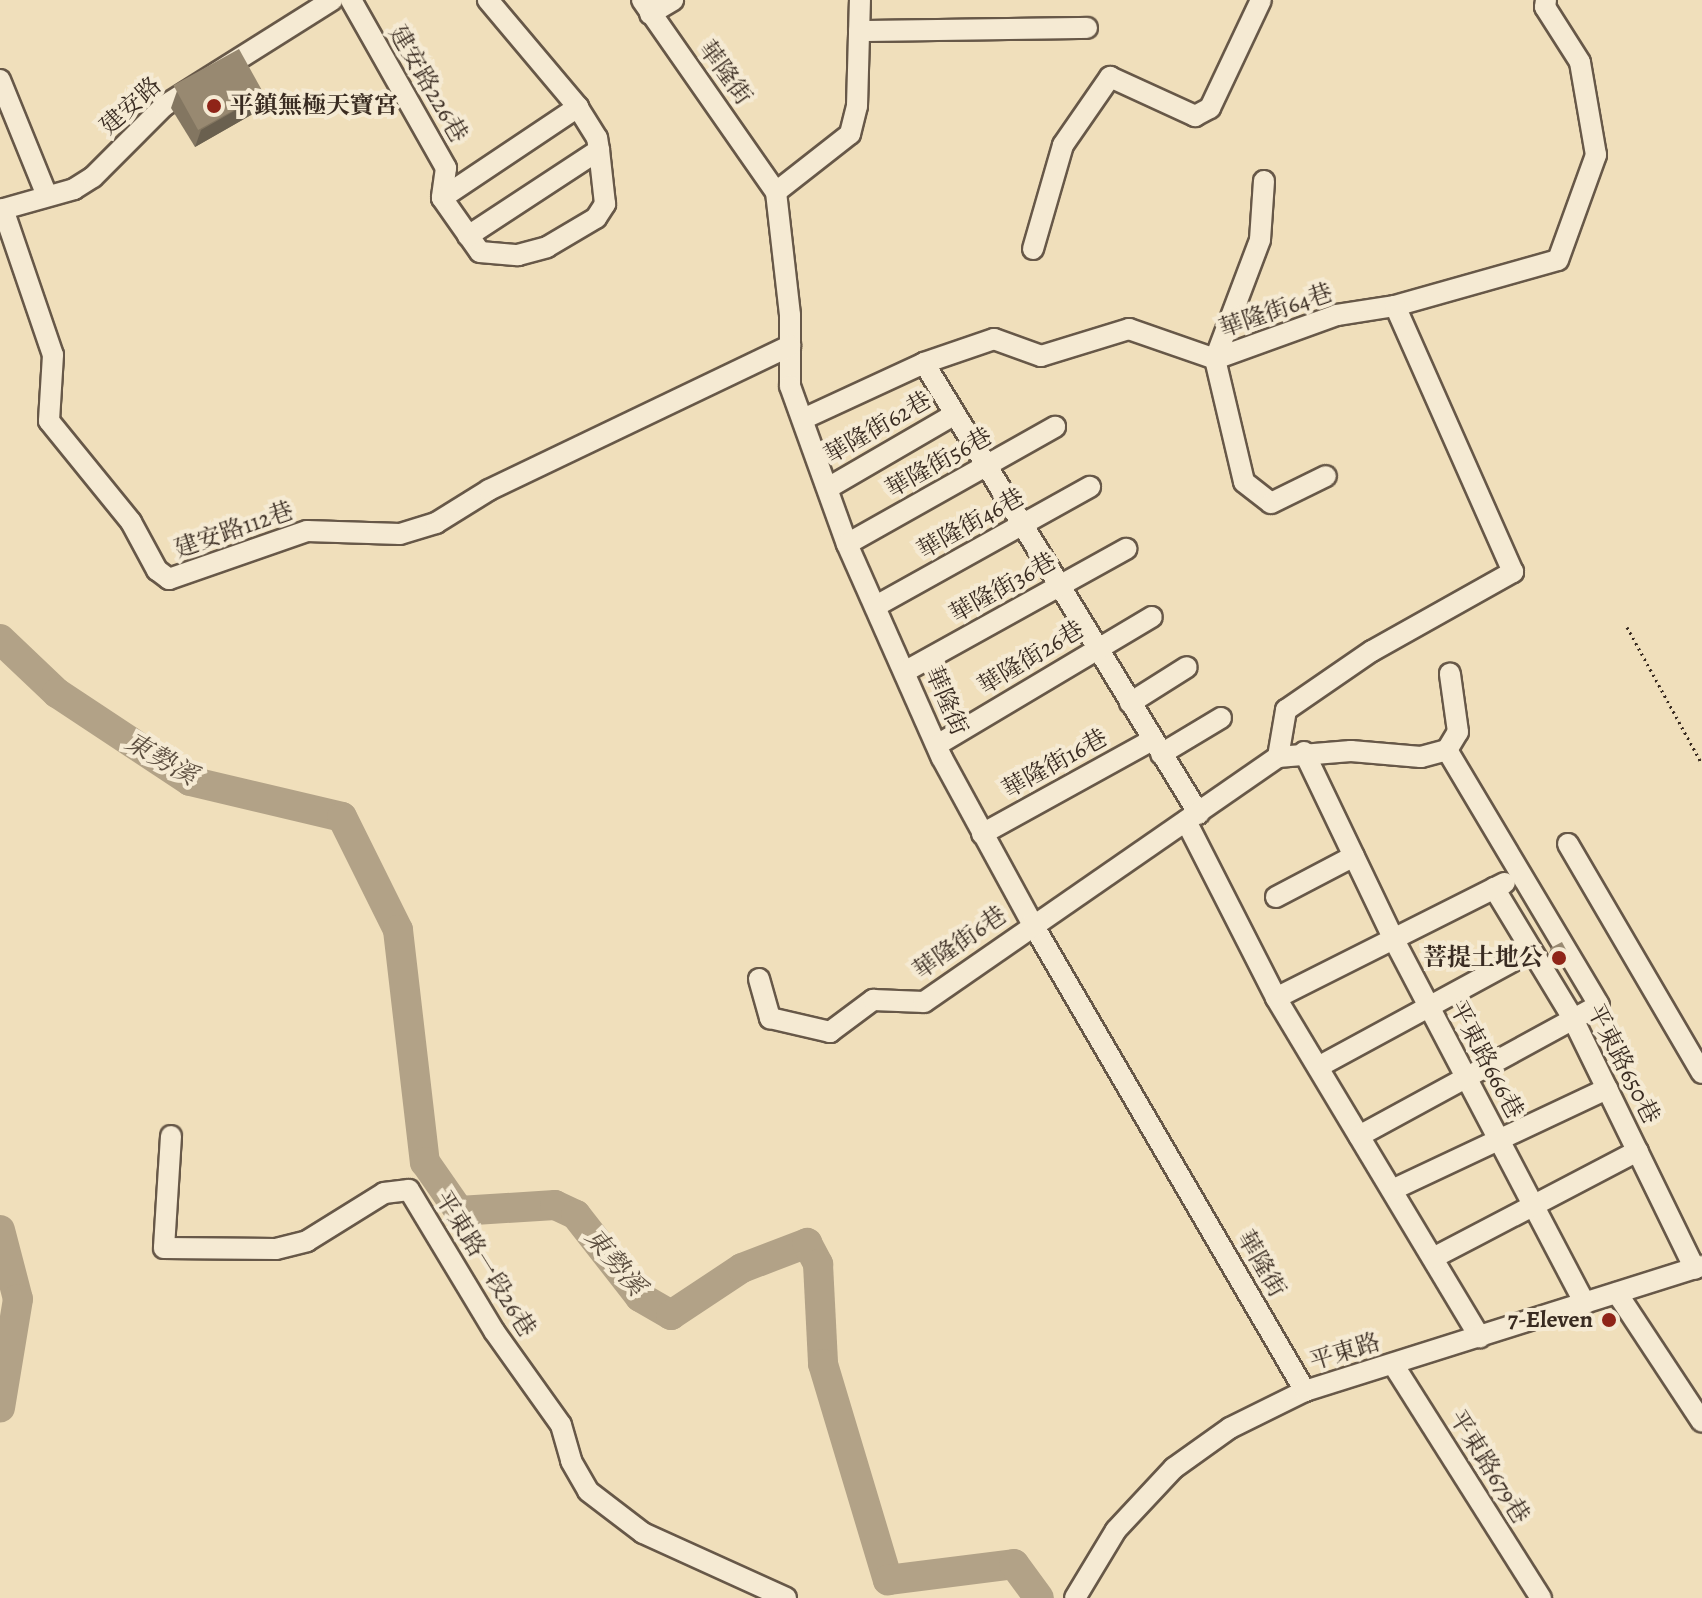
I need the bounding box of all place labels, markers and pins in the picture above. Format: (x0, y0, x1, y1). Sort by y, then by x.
place label: 平鎮無極天寶宮 (230, 92, 398, 120)
marker: 平鎮無極天寶宮 (205, 97, 223, 115)
place label: 菩提土地公 (1423, 944, 1543, 972)
marker: 菩提土地公 (1550, 949, 1568, 967)
place label: 7-Eleven (1508, 1306, 1593, 1334)
marker: 7-Eleven (1600, 1311, 1618, 1329)

